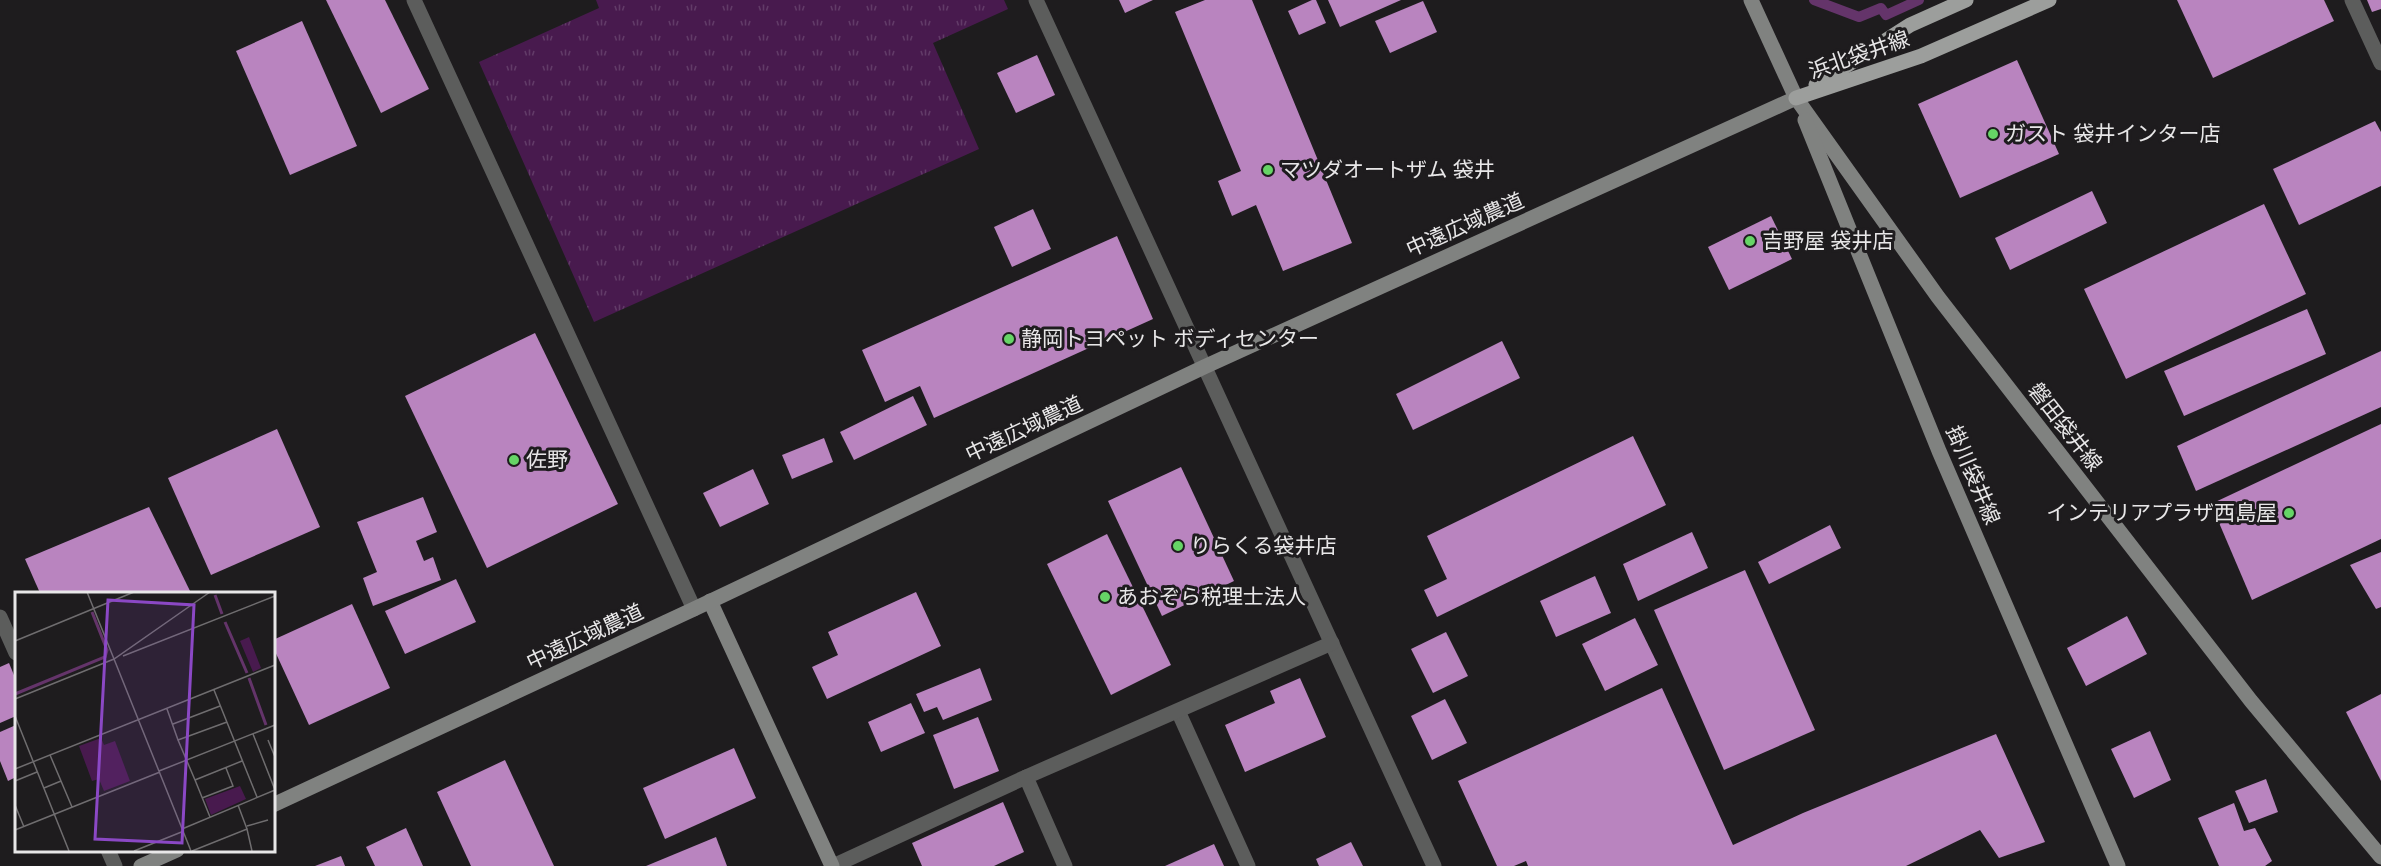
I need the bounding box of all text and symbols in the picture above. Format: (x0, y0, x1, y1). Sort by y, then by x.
street label: 浜北袋井線 (1804, 24, 1913, 84)
place label: ガスト 袋井インター店 (2005, 119, 2220, 147)
marker: ガスト 袋井インター店 (1986, 127, 2000, 141)
place label: マツダオートザム 袋井 (1280, 155, 1495, 183)
marker: マツダオートザム 袋井 (1261, 163, 1275, 177)
street label: 中遠広域農道 (1401, 186, 1528, 263)
place label: 吉野屋 袋井店 (1762, 226, 1893, 254)
marker: 吉野屋 袋井店 (1743, 234, 1757, 248)
place label: 静岡トヨペット ボディセンター (1021, 324, 1319, 352)
marker: 静岡トヨペット ボディセンター (1002, 332, 1016, 346)
street label: 磐田袋井線 (2022, 376, 2109, 476)
street label: 中遠広域農道 (961, 389, 1087, 467)
street label: 掛川袋井線 (1941, 421, 2007, 528)
place label: 佐野 (526, 445, 568, 473)
marker: 佐野 (507, 453, 521, 467)
place label: インテリアプラザ西島屋 (2046, 498, 2277, 526)
marker: インテリアプラザ西島屋 (2282, 506, 2296, 520)
place label: りらくる袋井店 (1190, 531, 1337, 559)
marker: りらくる袋井店 (1171, 539, 1185, 553)
place label: あおぞら税理士法人 (1117, 582, 1306, 610)
marker: あおぞら税理士法人 (1098, 590, 1112, 604)
inset map (15, 592, 274, 851)
street label: 中遠広域農道 (522, 597, 648, 675)

